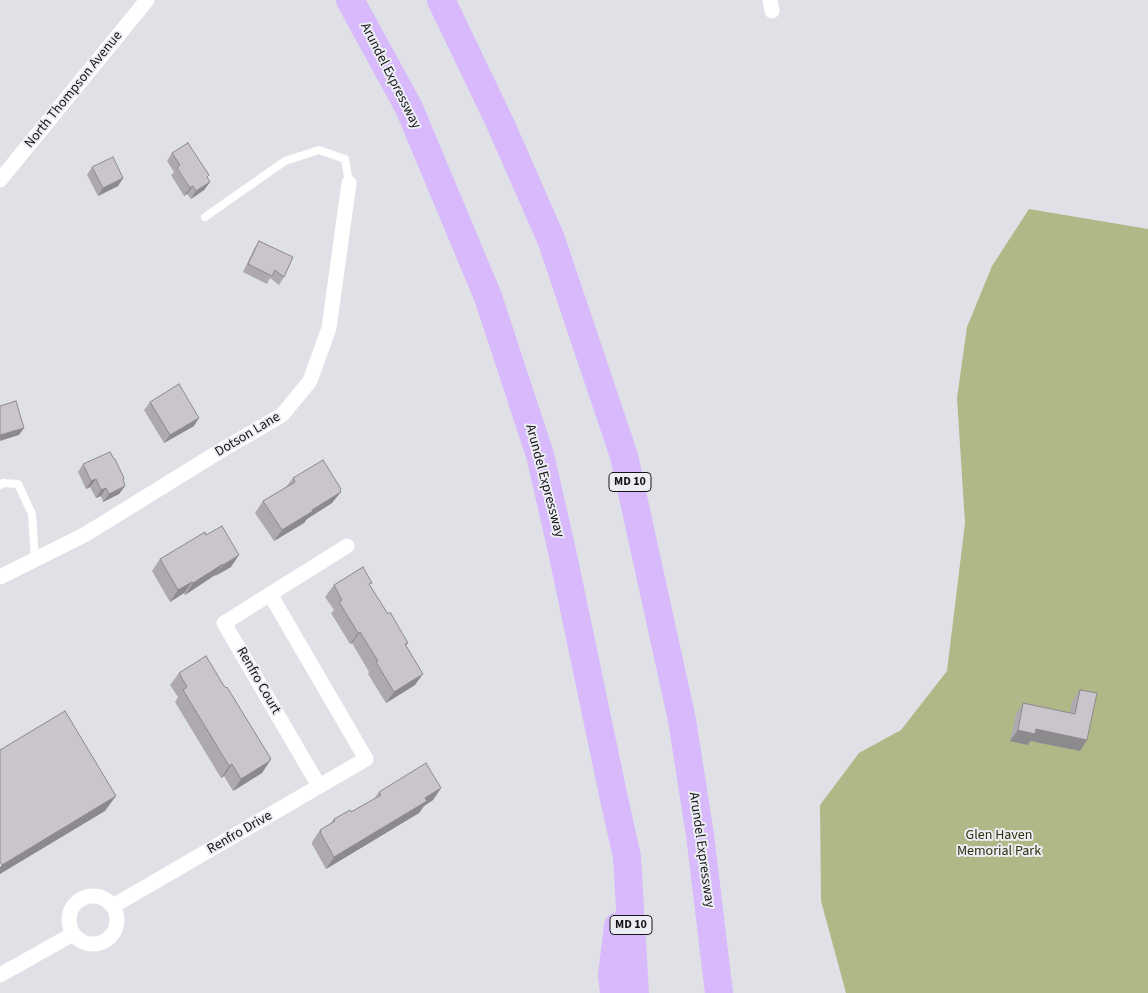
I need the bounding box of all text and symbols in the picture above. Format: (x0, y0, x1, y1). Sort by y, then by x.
street label: Arundel Expressway (356, 20, 424, 132)
street label: North Thompson Avenue (22, 28, 126, 152)
street label: Dotson Lane (212, 409, 284, 461)
street label: Arundel Expressway (521, 422, 567, 540)
road number: MD 10 (609, 472, 651, 492)
street label: Renfro Court (232, 645, 284, 717)
street label: Arundel Expressway (685, 791, 717, 909)
street label: Renfro Drive (205, 808, 275, 858)
park label: Glen Haven Memorial Park (957, 828, 1041, 860)
road number: MD 10 (610, 916, 652, 934)

